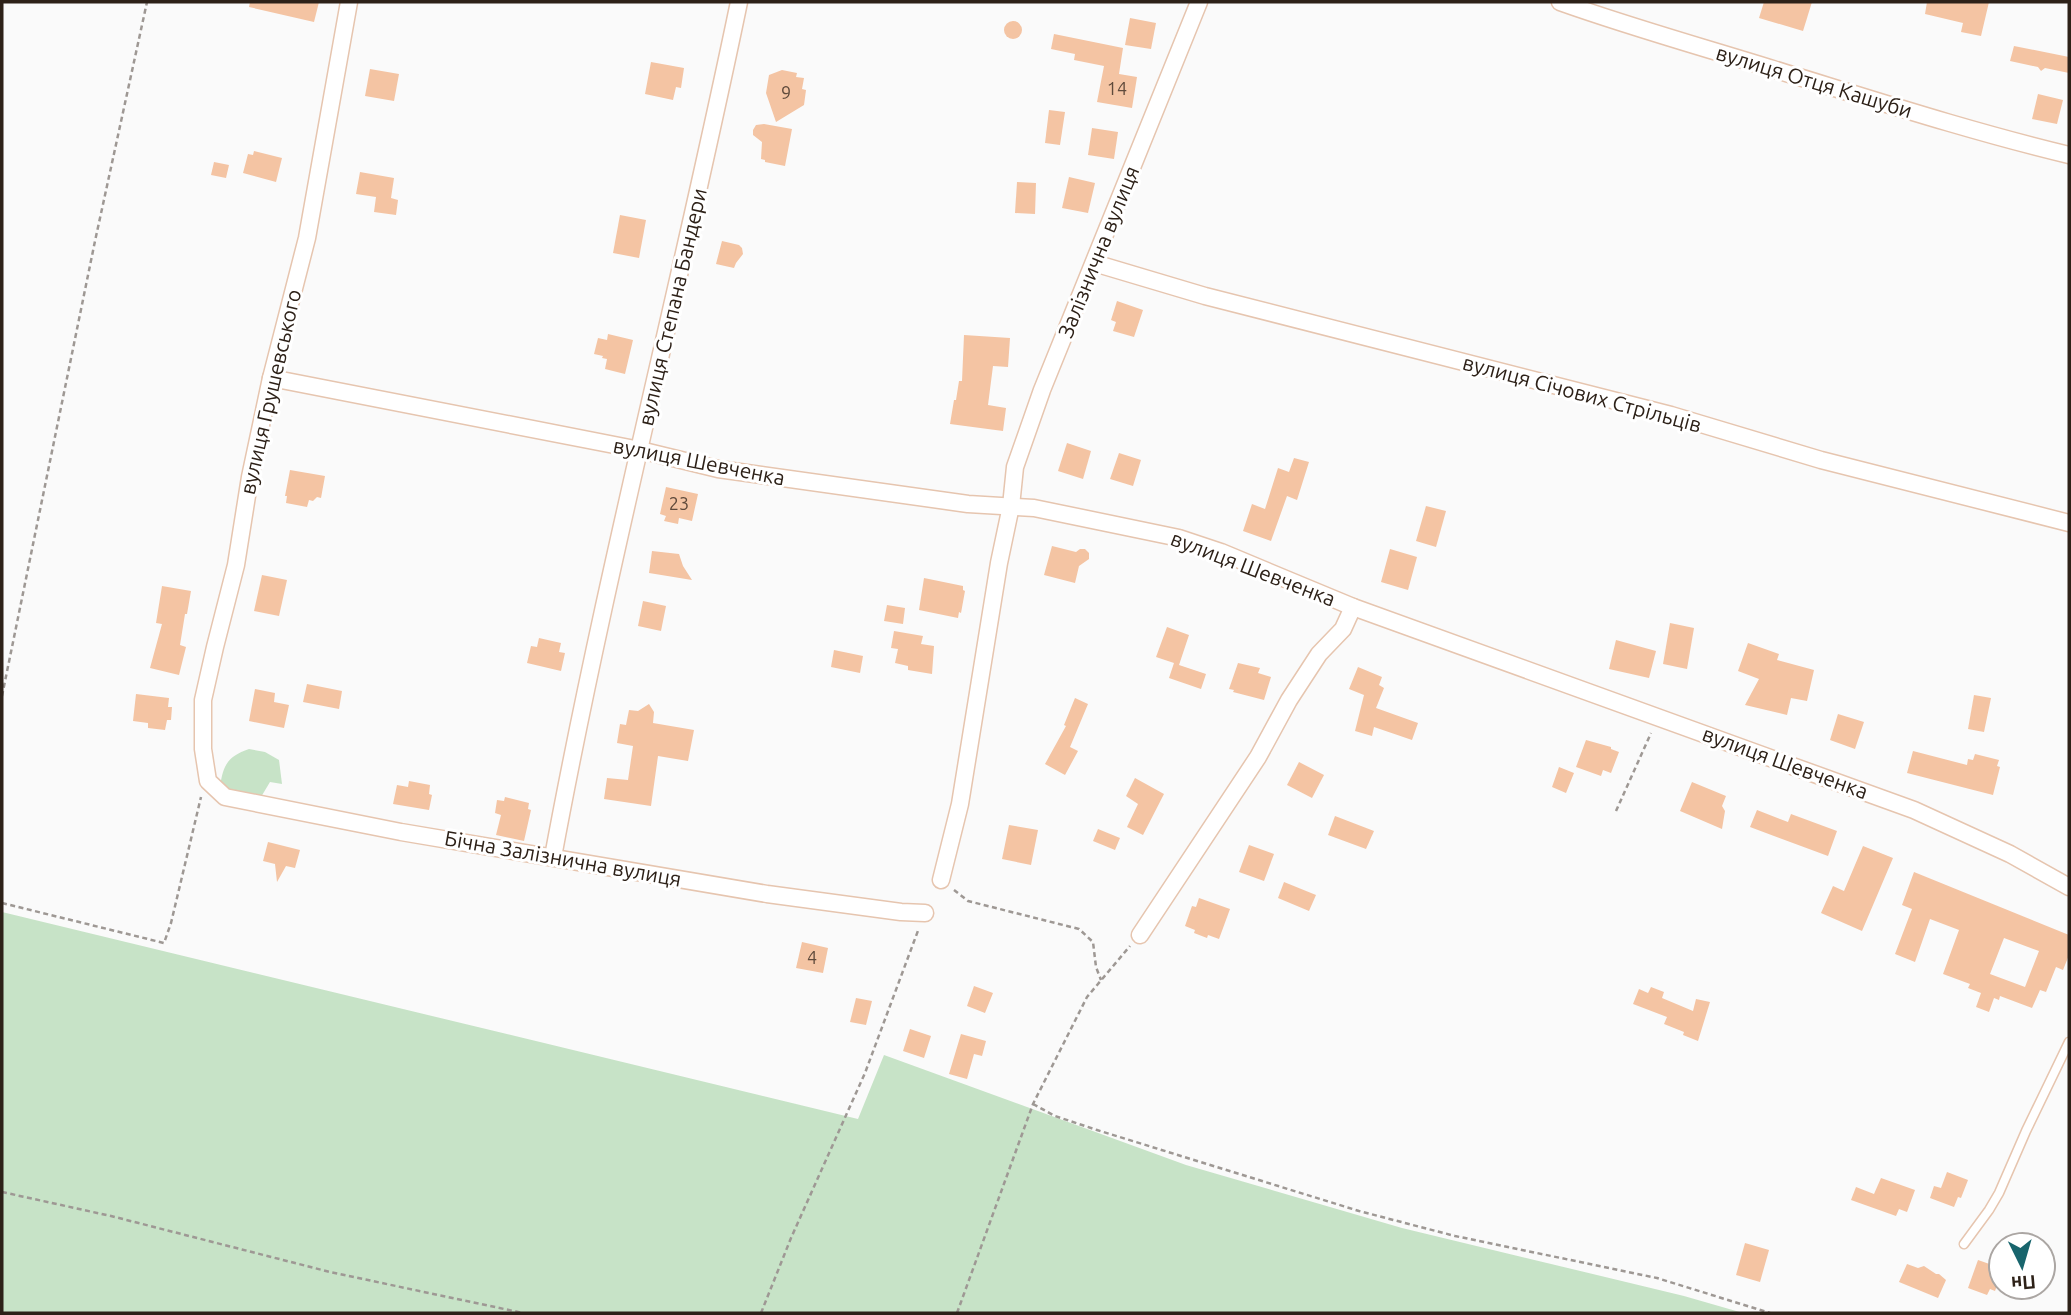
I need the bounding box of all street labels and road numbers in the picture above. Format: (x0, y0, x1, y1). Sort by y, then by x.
street label: вулиця Отця Кашуби (1713, 40, 1915, 122)
street label: Залізнична вулиця (1053, 162, 1144, 341)
street label: вулиця Степана Бандери (633, 186, 711, 428)
street label: вулиця Грушевського (235, 287, 305, 497)
street label: вулиця Січових Стрільців (1460, 350, 1704, 437)
street label: вулиця Шевченка (611, 433, 787, 489)
street label: вулиця Шевченка (1168, 526, 1339, 611)
street label: вулиця Шевченка (1699, 721, 1871, 803)
street label: Бічна Залізнична вулиця (443, 825, 683, 891)

